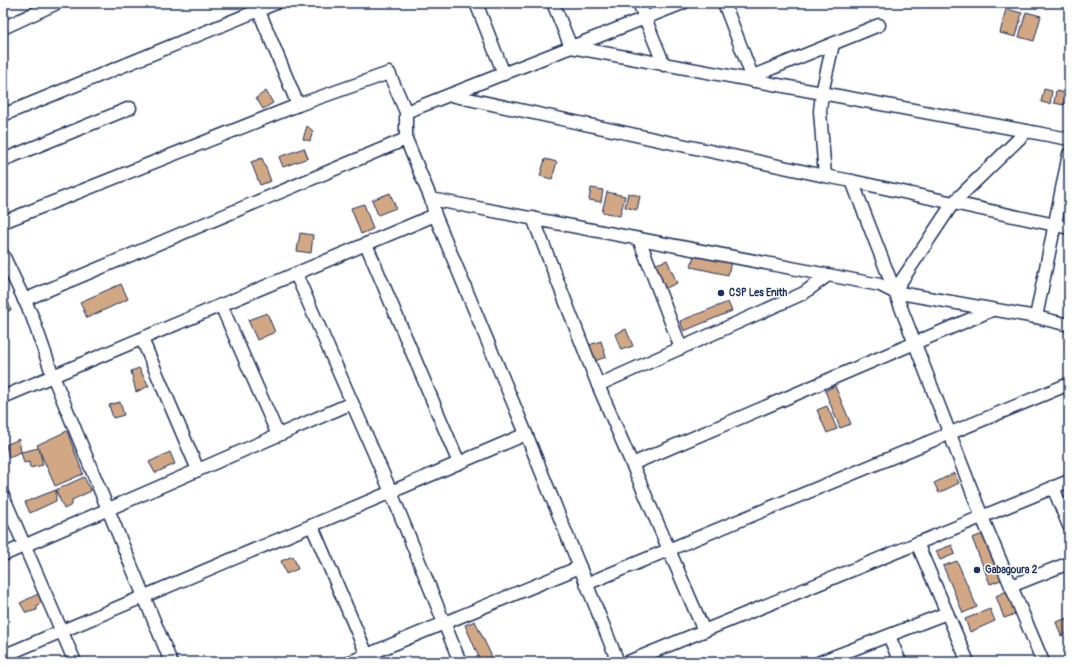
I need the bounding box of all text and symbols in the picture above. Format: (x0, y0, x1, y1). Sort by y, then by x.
place label: CSP Les Enith (729, 287, 788, 299)
marker: CSP Les Enith (716, 288, 726, 298)
place label: Gabagoura 2 (985, 564, 1038, 576)
marker: Gabagoura 2 (972, 565, 982, 575)

